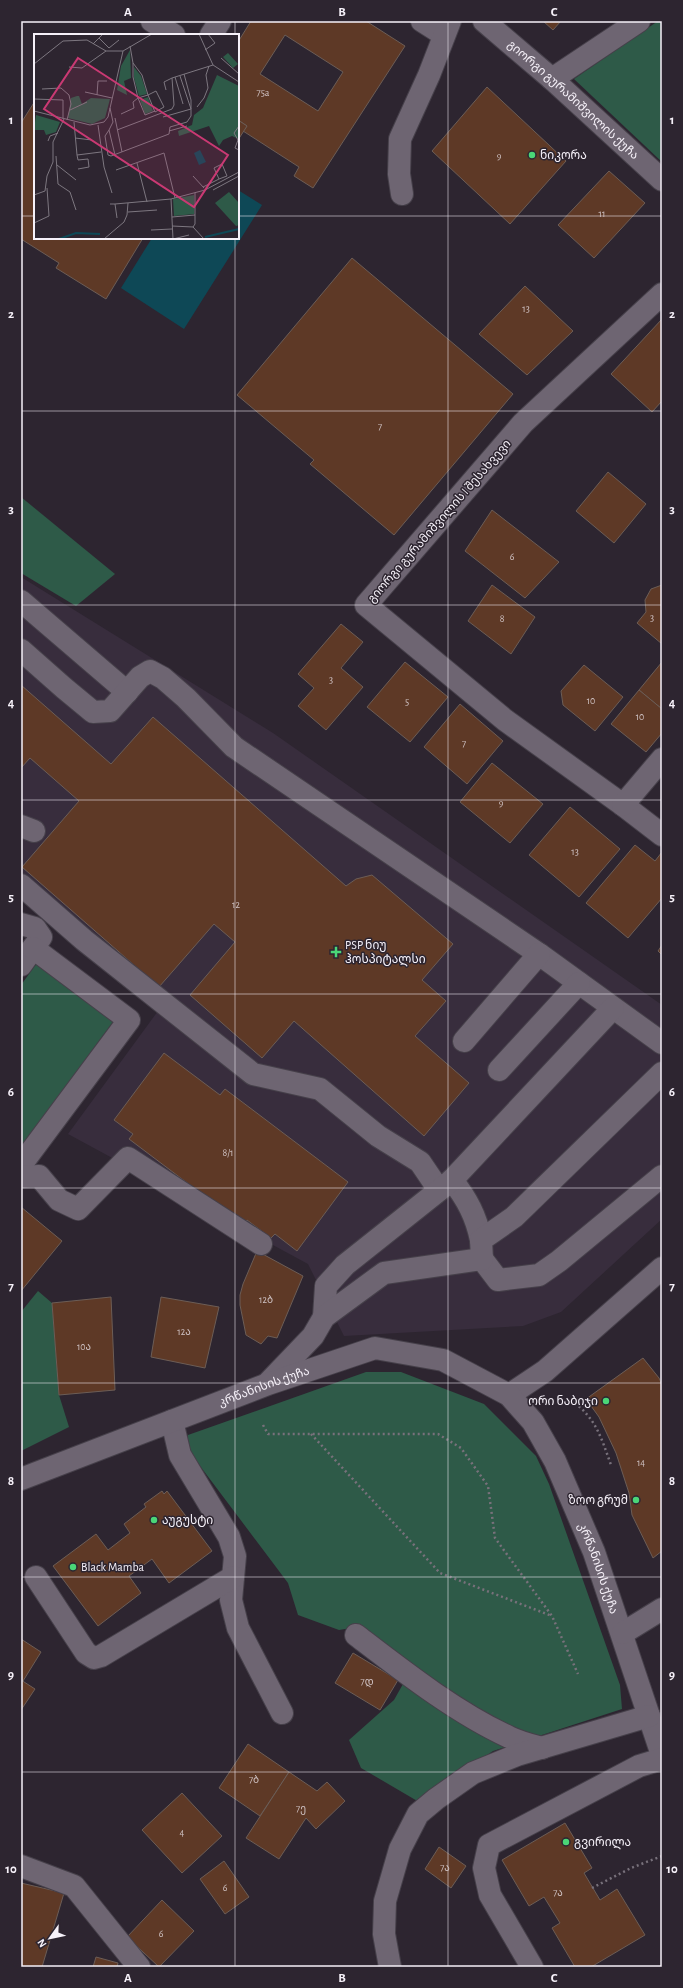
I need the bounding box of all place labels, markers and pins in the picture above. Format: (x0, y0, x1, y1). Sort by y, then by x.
place label: ნიკორა (540, 149, 587, 162)
marker: ნიკორა (527, 150, 537, 160)
place label: PSP ნიუ ჰოსპიტალსი (345, 939, 426, 967)
marker: PSP ნიუ ჰოსპიტალსი (330, 946, 342, 958)
place label: ორი ნაბიჯი (528, 1395, 598, 1408)
marker: ორი ნაბიჯი (601, 1396, 611, 1406)
place label: ზოო გრუმ (568, 1494, 628, 1507)
marker: ზოო გრუმ (631, 1495, 641, 1505)
place label: აუგუსტი (162, 1514, 213, 1527)
marker: აუგუსტი (149, 1515, 159, 1525)
place label: Black Mamba (81, 1561, 145, 1573)
marker: Black Mamba (68, 1562, 78, 1572)
place label: გვირილა (574, 1836, 631, 1850)
marker: გვირილა (561, 1837, 571, 1847)

